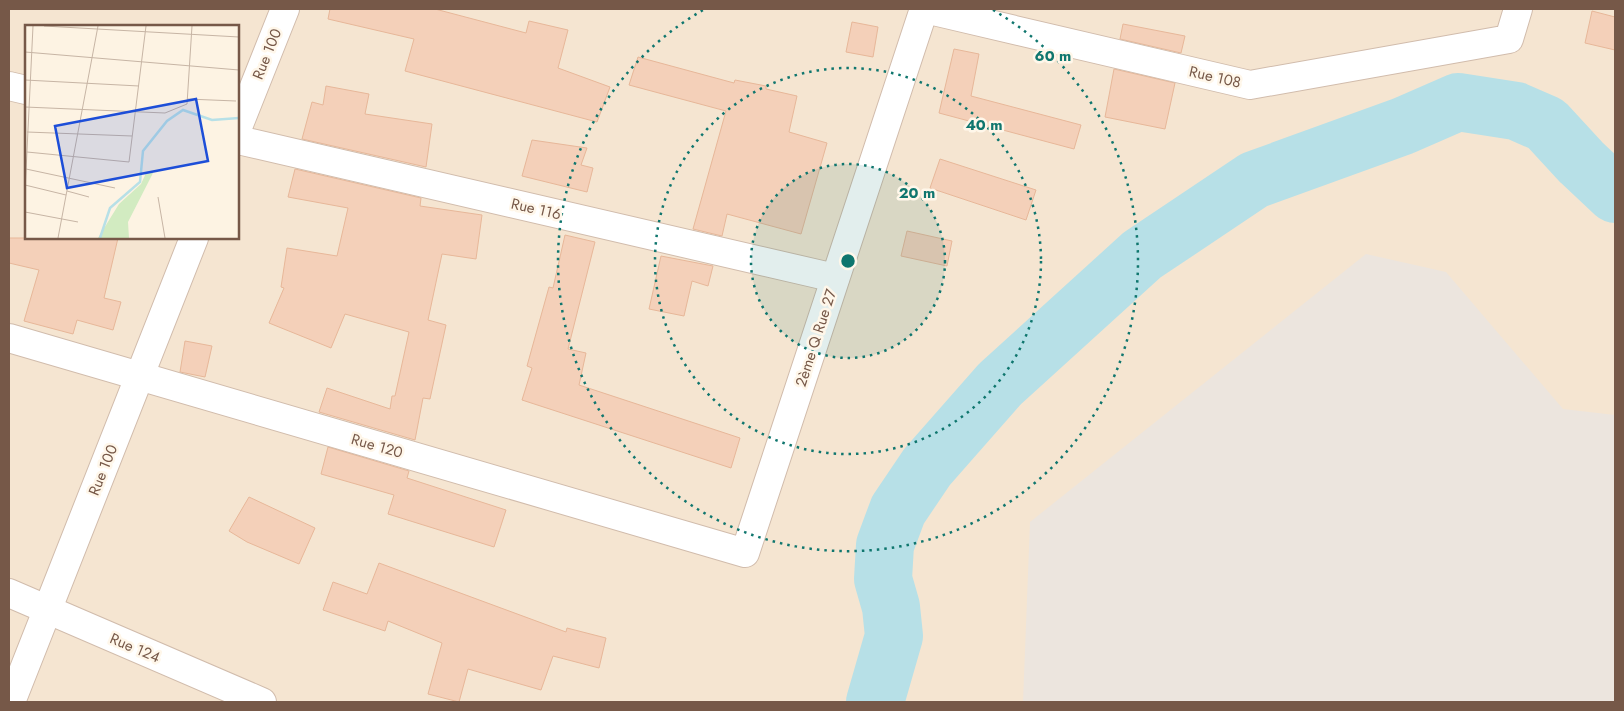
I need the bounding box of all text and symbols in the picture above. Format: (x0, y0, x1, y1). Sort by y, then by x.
inset map (25, 25, 239, 239)
street label: Rue 100 (247, 25, 287, 83)
text: 60 m (1035, 45, 1071, 67)
street label: Rue 108 (1187, 60, 1243, 94)
text: 40 m (965, 114, 1003, 136)
text: 20 m (899, 182, 935, 204)
street label: Rue 116 (509, 193, 563, 225)
centre of rings (839, 252, 857, 270)
street label: 2ème Q Rue 27 (790, 286, 842, 390)
street label: Rue 120 (349, 428, 405, 464)
street label: Rue 100 (83, 441, 123, 499)
street label: Rue 124 (107, 628, 164, 668)

